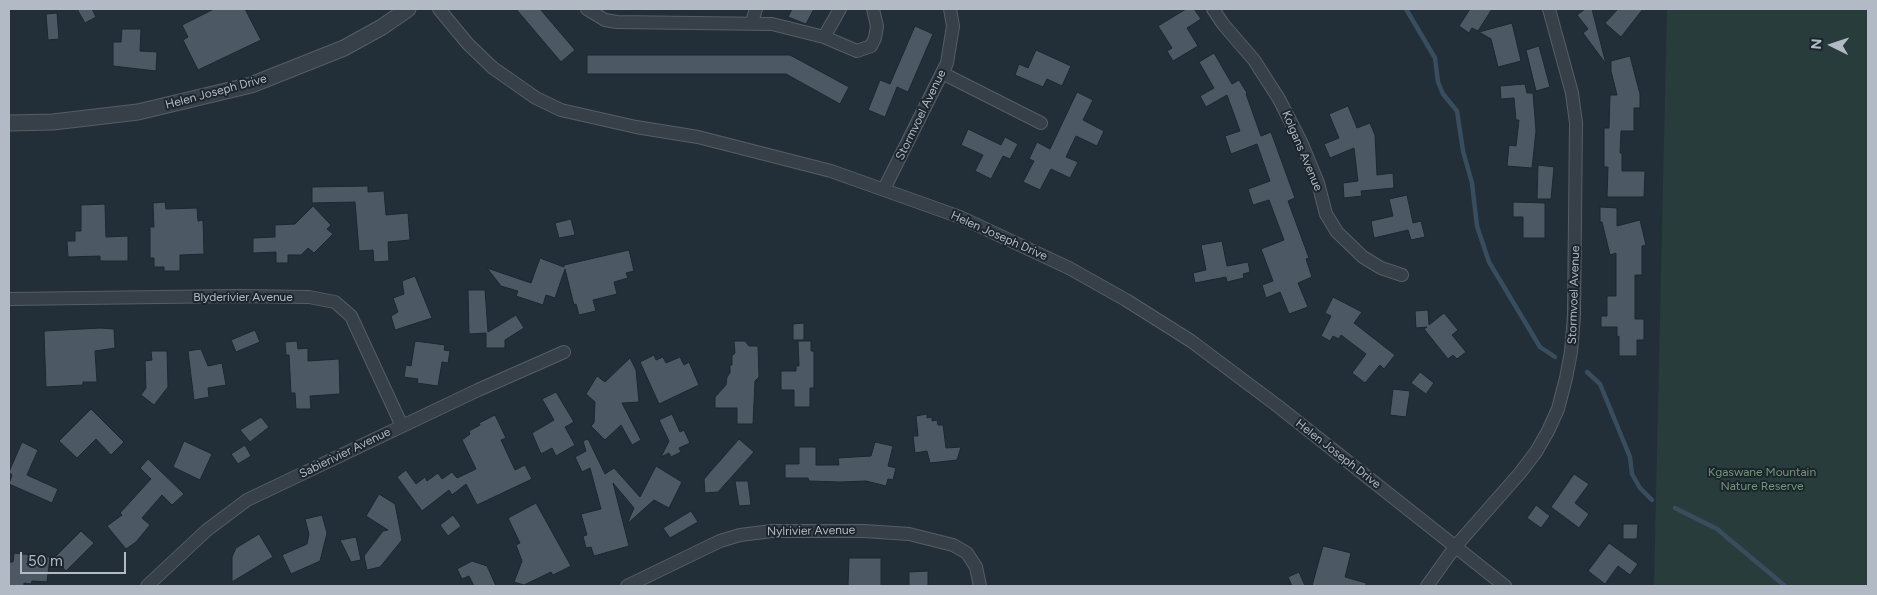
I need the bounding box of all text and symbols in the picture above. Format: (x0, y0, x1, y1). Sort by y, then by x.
north arrow (1807, 20, 1857, 70)
text: N (1808, 38, 1825, 50)
street label: Stormvoel Avenue (893, 67, 949, 163)
street label: Helen Joseph Drive (164, 72, 268, 112)
street label: Kolgans Avenue (1279, 109, 1325, 193)
street label: Helen Joseph Drive (948, 208, 1050, 264)
street label: Stormvoel Avenue (1565, 245, 1583, 345)
street label: Blyderivier Avenue (193, 290, 293, 304)
street label: Helen Joseph Drive (1293, 416, 1383, 492)
street label: Sabierivier Avenue (297, 425, 393, 481)
park label: Kgaswane Mountain Nature Reserve (1708, 465, 1816, 493)
street label: Nylrivier Avenue (767, 523, 855, 539)
scale bar (22, 542, 129, 574)
text: 50 m (28, 552, 63, 570)

